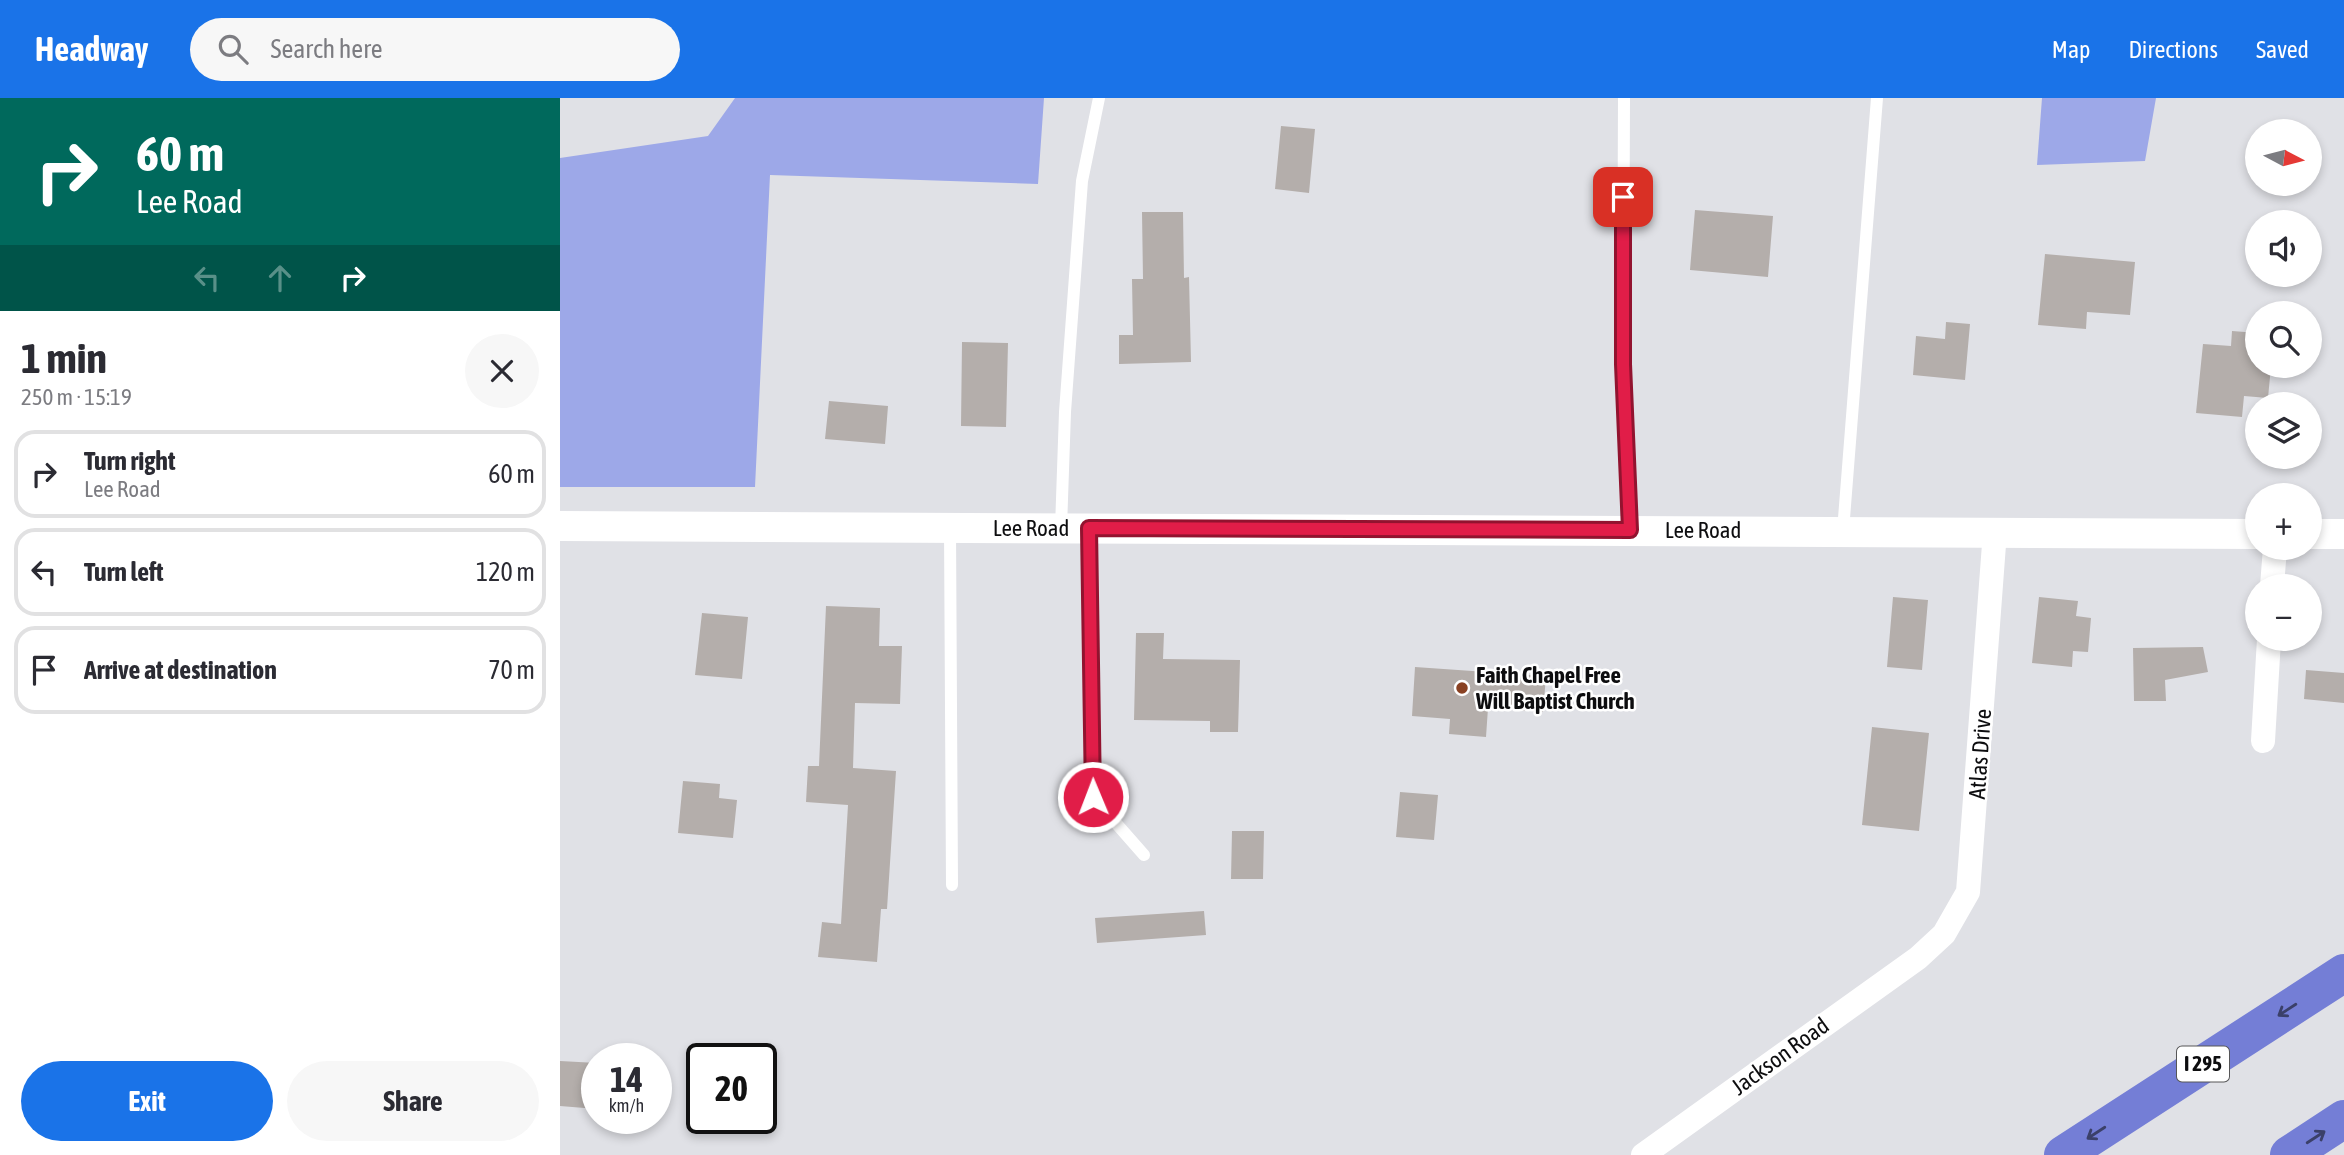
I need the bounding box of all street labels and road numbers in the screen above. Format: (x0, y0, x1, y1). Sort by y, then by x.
street label: Lee Road (993, 515, 1069, 541)
street label: Lee Road (1665, 517, 1741, 543)
street label: Atlas Drive (1964, 708, 1996, 800)
street label: Jackson Road (1726, 1012, 1834, 1100)
road number: I 295 (2177, 1046, 2229, 1082)

